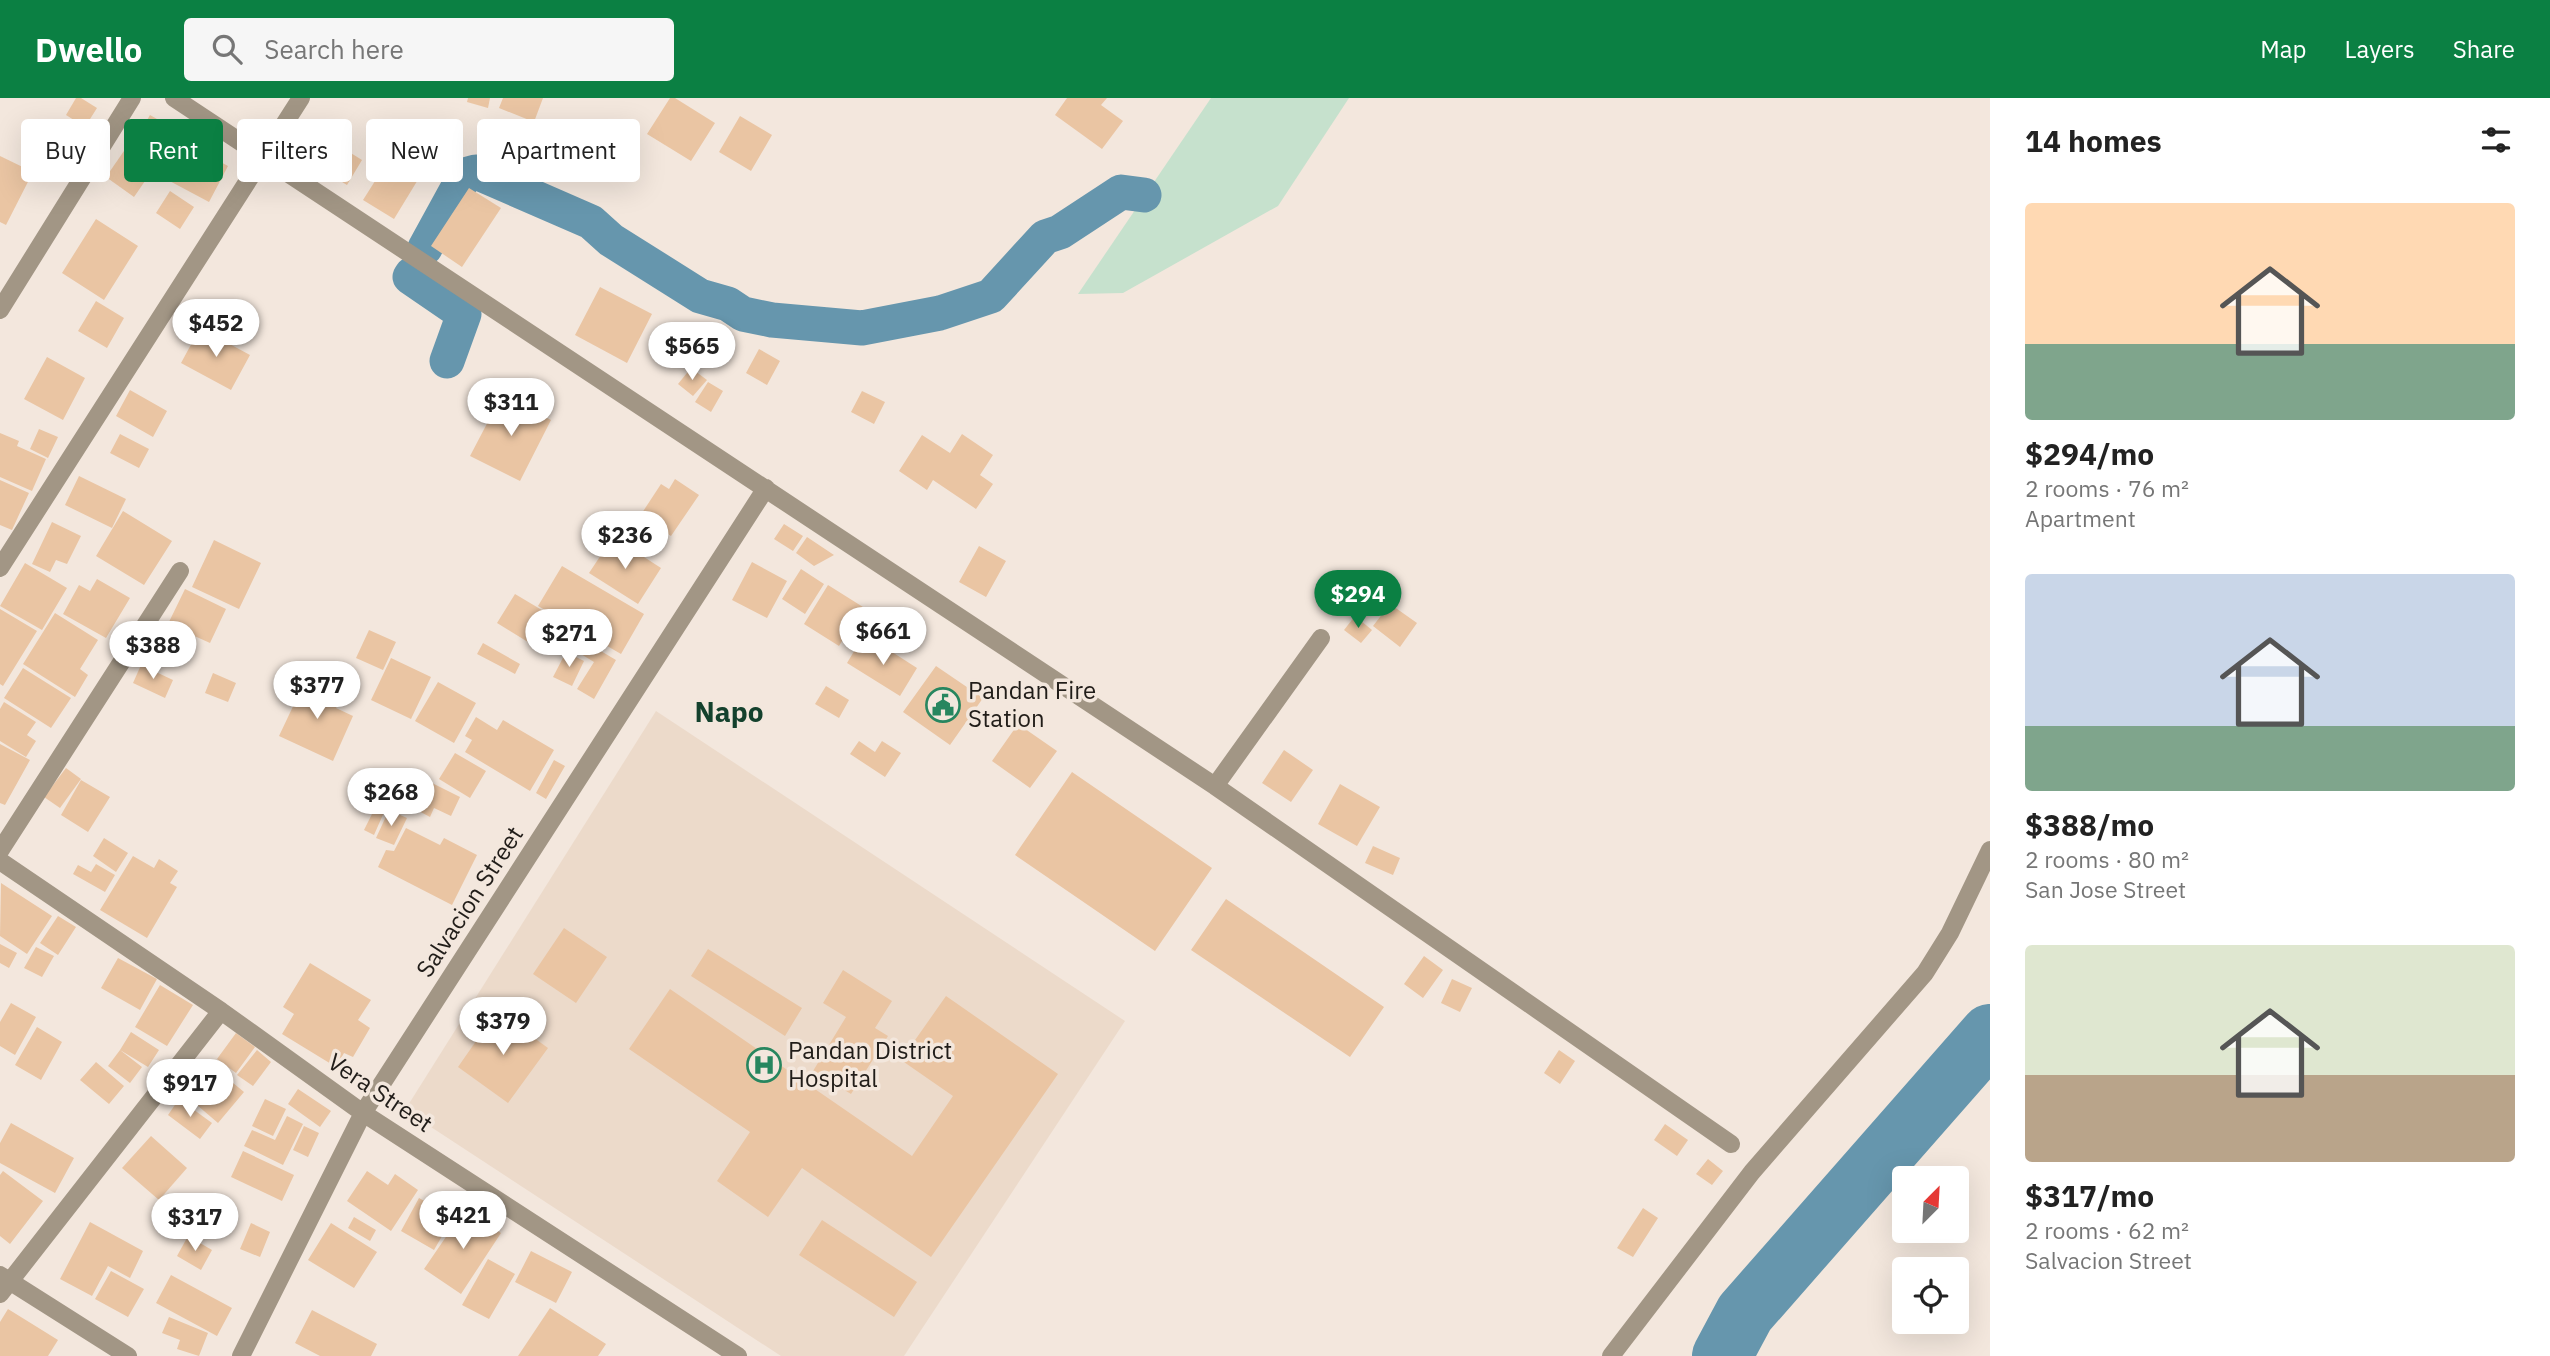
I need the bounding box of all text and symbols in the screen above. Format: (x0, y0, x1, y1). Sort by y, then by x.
search box (184, 18, 674, 81)
text: Dwello (35, 28, 142, 71)
icon: search (208, 30, 246, 68)
text: Search here (264, 32, 404, 66)
text: Map (2260, 33, 2307, 65)
text: Layers (2345, 33, 2415, 65)
text: Share (2453, 33, 2515, 65)
chip: Buy (21, 119, 110, 182)
chip: Rent (124, 119, 223, 182)
chip: Filters (237, 119, 352, 182)
chip: New (366, 119, 463, 182)
chip: Apartment (477, 119, 640, 182)
text: 14 homes (2025, 121, 2162, 160)
icon: filters (2477, 121, 2515, 159)
icon: home (2207, 248, 2333, 374)
pin: $452 (175, 300, 257, 359)
text: $452 (188, 307, 244, 337)
pin: $565 (651, 322, 733, 382)
text: $565 (664, 330, 720, 360)
pin: $311 (470, 378, 552, 438)
text: $311 (483, 386, 539, 416)
text: $294/mo (2025, 434, 2154, 473)
text: 2 rooms · 76 m² (2025, 473, 2189, 503)
text: Apartment (2025, 503, 2136, 533)
pin: $236 (584, 512, 666, 571)
text: $236 (597, 519, 653, 549)
pin: $294 (1317, 570, 1399, 630)
text: $294 (1330, 578, 1386, 608)
pin: $661 (842, 608, 924, 667)
pin: $271 (528, 610, 610, 669)
text: $661 (855, 615, 911, 645)
text: $271 (541, 617, 597, 647)
icon: home (2207, 619, 2333, 745)
pin: $388 (112, 622, 194, 681)
text: $388 (125, 629, 181, 659)
pin: $377 (276, 662, 358, 721)
text: $377 (289, 669, 345, 699)
place label: Pandan Fire Station (968, 674, 1096, 734)
public building icon: Pandan Fire Station (924, 686, 962, 724)
district label: Napo (694, 693, 764, 730)
pin: $268 (350, 768, 432, 828)
text: $268 (363, 776, 419, 806)
text: $388/mo (2025, 805, 2154, 844)
street label: Salvacion Street (408, 820, 530, 983)
text: 2 rooms · 80 m² (2025, 844, 2189, 874)
text: San Jose Street (2025, 874, 2186, 904)
icon: home (2207, 990, 2333, 1116)
pin: $379 (462, 998, 544, 1057)
text: $379 (475, 1005, 531, 1035)
place label: Pandan District Hospital (788, 1034, 952, 1094)
street label: Vera Street (322, 1045, 439, 1139)
hospital icon: Pandan District Hospital (745, 1046, 783, 1084)
pin: $917 (149, 1060, 231, 1119)
text: $917 (162, 1067, 218, 1097)
north arrow (1892, 1166, 1969, 1242)
map controls (1892, 1166, 1969, 1334)
text: $317/mo (2025, 1176, 2154, 1215)
pin: $421 (422, 1192, 504, 1251)
pin: $317 (154, 1194, 236, 1253)
text: $421 (435, 1199, 491, 1229)
text: $317 (167, 1201, 223, 1231)
text: 2 rooms · 62 m² (2025, 1215, 2189, 1245)
text: Salvacion Street (2025, 1245, 2192, 1275)
button: locate (1892, 1257, 1969, 1334)

